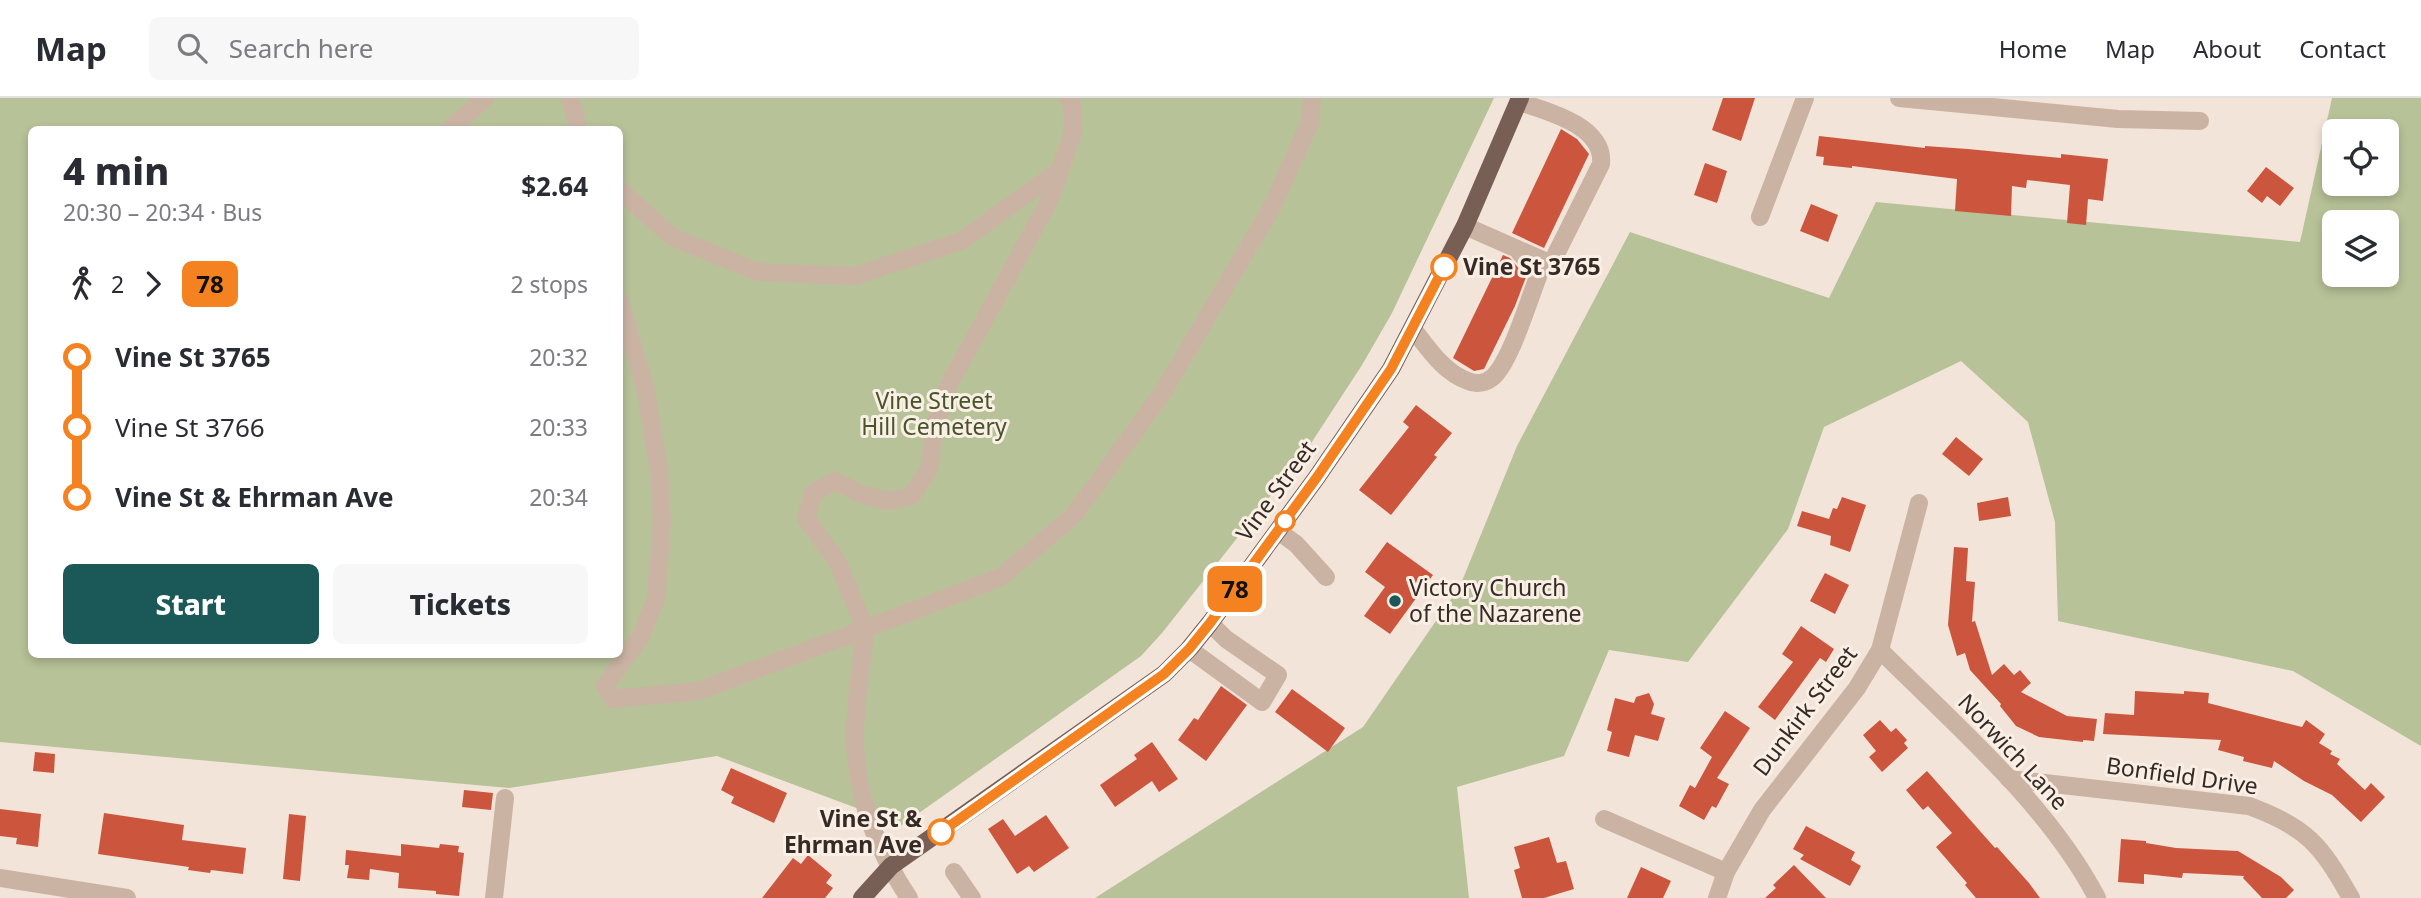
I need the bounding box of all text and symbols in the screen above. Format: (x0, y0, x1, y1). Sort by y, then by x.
search box (149, 17, 639, 80)
text: Map (35, 26, 107, 71)
icon: search (173, 29, 211, 67)
text: Search here (229, 30, 373, 66)
text: Home (1999, 32, 2067, 65)
text: Map (2105, 32, 2155, 65)
text: About (2193, 32, 2261, 65)
text: Contact (2299, 32, 2386, 65)
map controls (2322, 119, 2399, 287)
button: locate (2322, 119, 2399, 196)
text: 4 min (63, 144, 169, 196)
text: $2.64 (521, 168, 588, 204)
text: 20:30 – 20:34 · Bus (63, 196, 262, 228)
button: layers (2322, 210, 2399, 287)
place label: Vine St 3765 (1463, 250, 1601, 282)
marker: Vine St 3765 (1431, 254, 1457, 280)
icon: walk (63, 265, 101, 303)
icon: forward (134, 265, 172, 303)
text: 78 (196, 267, 224, 300)
text: 2 (111, 268, 124, 300)
text: 2 stops (510, 268, 588, 300)
text: Vine St 3765 (115, 339, 271, 375)
text: 20:32 (529, 341, 588, 373)
park label: Vine Street Hill Cemetery (861, 384, 1007, 442)
text: Vine St 3766 (115, 409, 265, 445)
text: 20:33 (529, 411, 588, 443)
street label: Vine Street (1228, 434, 1323, 547)
text: Vine St & Ehrman Ave (115, 479, 394, 515)
text: 20:34 (529, 481, 588, 513)
unlabelled marker (1275, 511, 1295, 531)
button: Start (63, 564, 319, 644)
button: Tickets (333, 564, 588, 644)
line badge: 78 (1204, 566, 1266, 612)
place label: Victory Church of the Nazarene (1409, 571, 1582, 629)
text: 78 (1221, 572, 1249, 605)
marker: Victory Church of the Nazarene (1387, 593, 1403, 609)
street label: Dunkirk Street (1745, 639, 1864, 782)
street label: Norwich Lane (1951, 686, 2076, 816)
street label: Bonfield Drive (2104, 749, 2260, 801)
place label: Vine St & Ehrman Ave (784, 802, 923, 860)
marker: Vine St & Ehrman Ave (928, 819, 954, 845)

